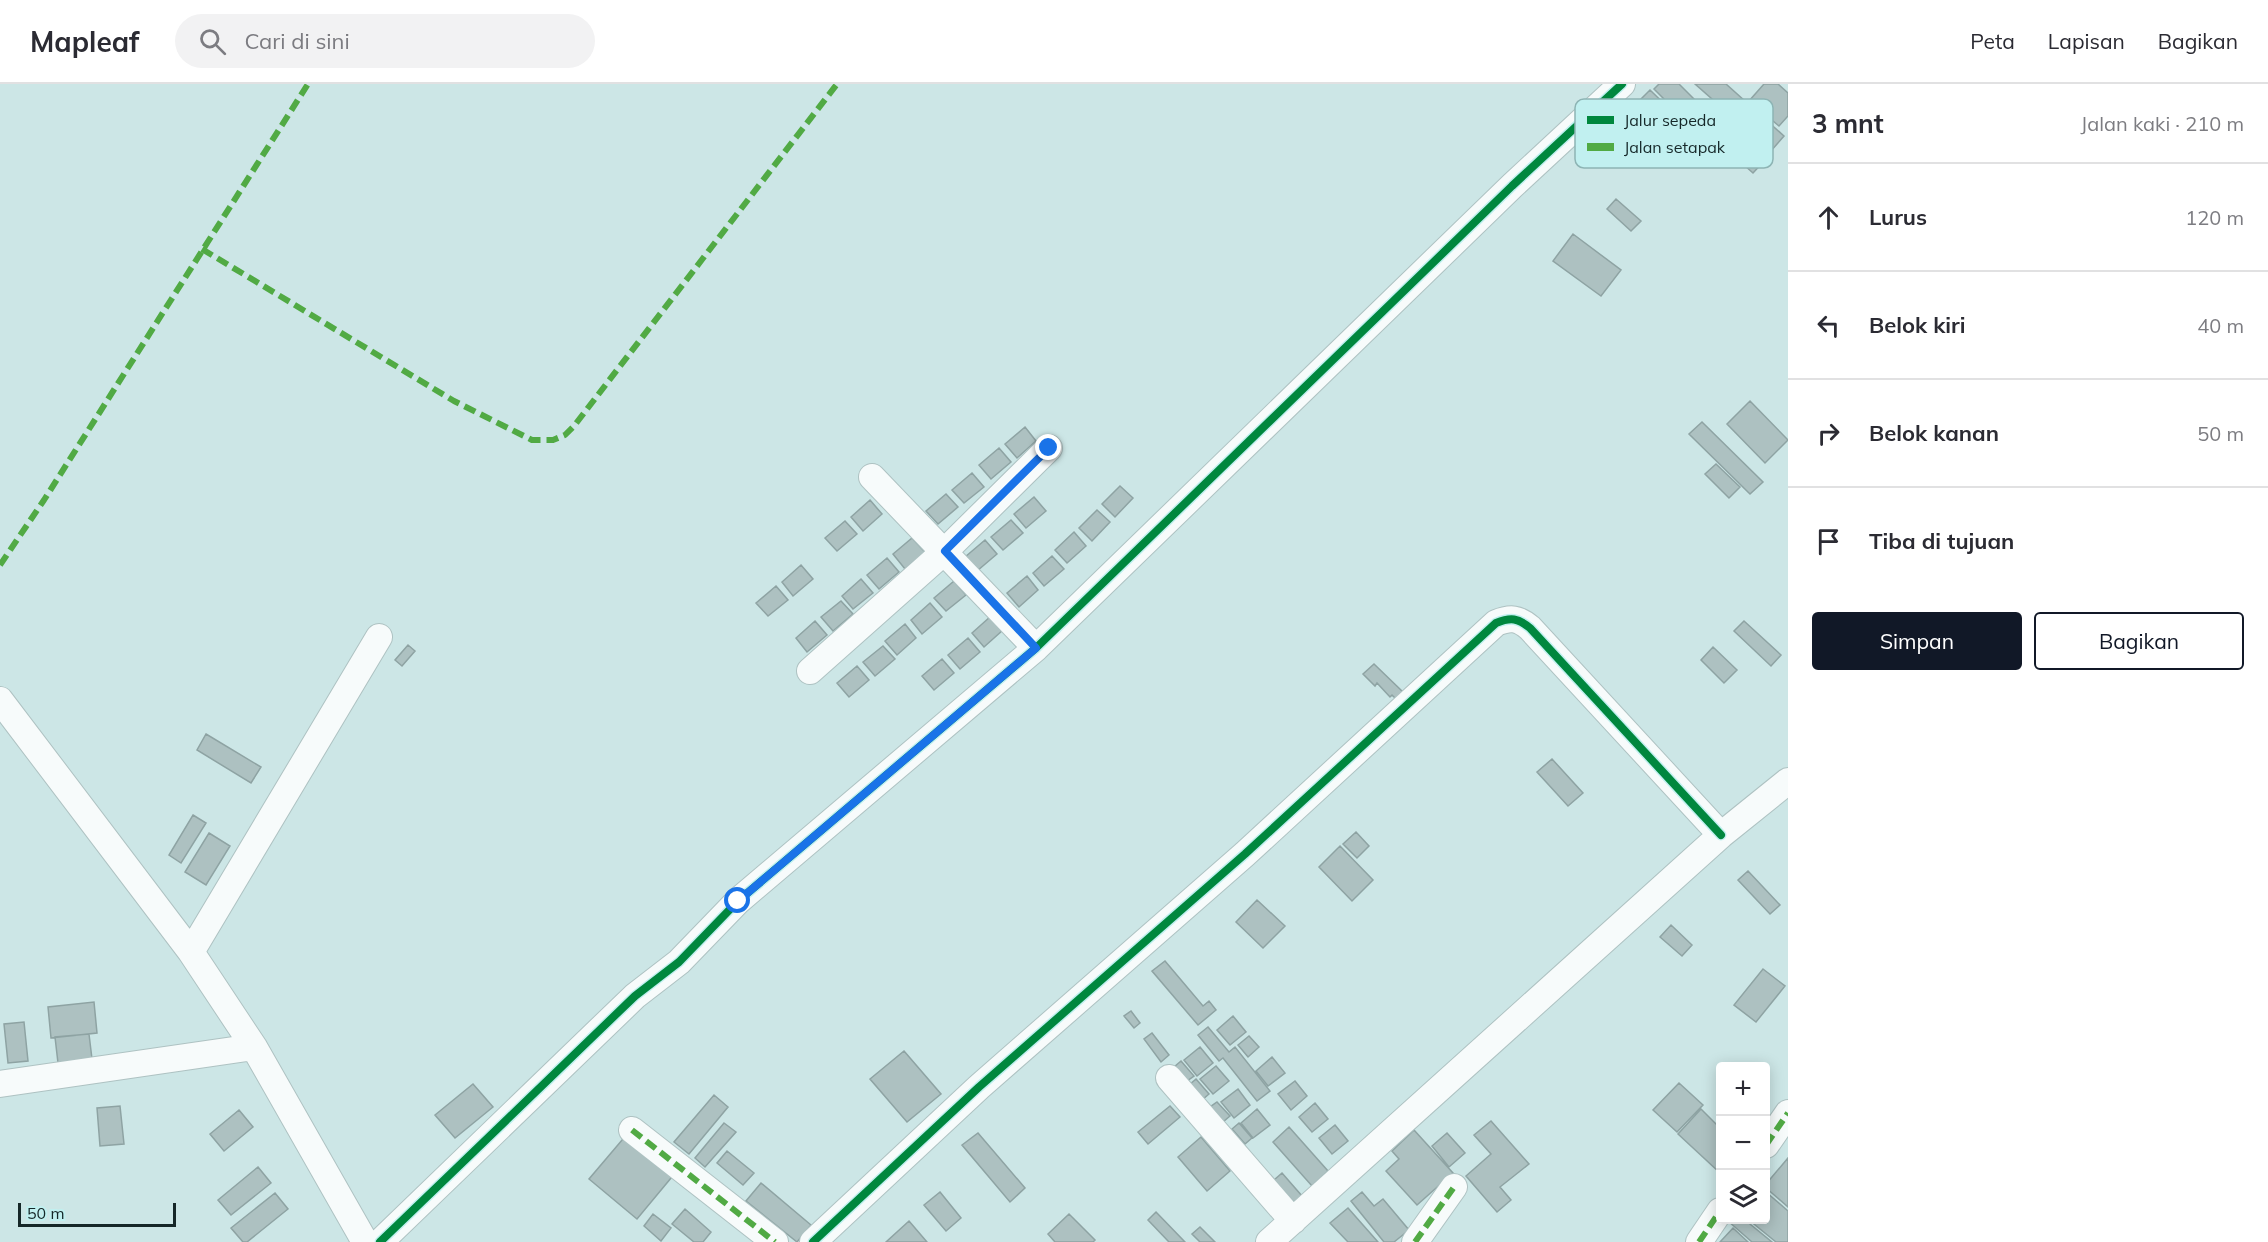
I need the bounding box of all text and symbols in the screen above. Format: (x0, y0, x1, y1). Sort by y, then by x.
search box (175, 14, 595, 68)
text: Mapleaf (30, 24, 139, 59)
icon: search (196, 25, 229, 58)
text: Cari di sini (244, 27, 350, 55)
text: Peta (1970, 28, 2015, 54)
text: Lapisan (2048, 28, 2125, 54)
text: Bagikan (2158, 28, 2238, 54)
legend (1575, 99, 1773, 168)
text: 3 mnt (1812, 107, 1884, 140)
text: Jalur sepeda (1624, 110, 1716, 130)
text: Jalan kaki · 210 m (2081, 111, 2244, 136)
text: Jalan setapak (1624, 137, 1726, 157)
icon: ahead (1812, 201, 1845, 234)
text: Lurus (1869, 203, 1927, 231)
text: 120 m (2185, 205, 2244, 230)
icon: left (1812, 309, 1845, 342)
text: Belok kiri (1869, 311, 1965, 339)
text: 40 m (2197, 313, 2244, 338)
icon: right (1812, 417, 1845, 450)
text: Belok kanan (1869, 419, 1999, 447)
text: 50 m (2197, 421, 2244, 446)
route end (1035, 434, 1061, 460)
icon: arrive (1812, 525, 1845, 558)
text: Tiba di tujuan (1869, 527, 2014, 555)
button: Simpan (1812, 612, 2022, 670)
button: Bagikan (2034, 612, 2244, 670)
route start (724, 887, 750, 913)
map controls (1716, 1062, 1770, 1224)
button: + (1716, 1062, 1770, 1116)
button: − (1716, 1116, 1770, 1170)
button: layers (1716, 1170, 1770, 1224)
scale bar (18, 1200, 176, 1228)
text: 50 m (27, 1203, 64, 1223)

